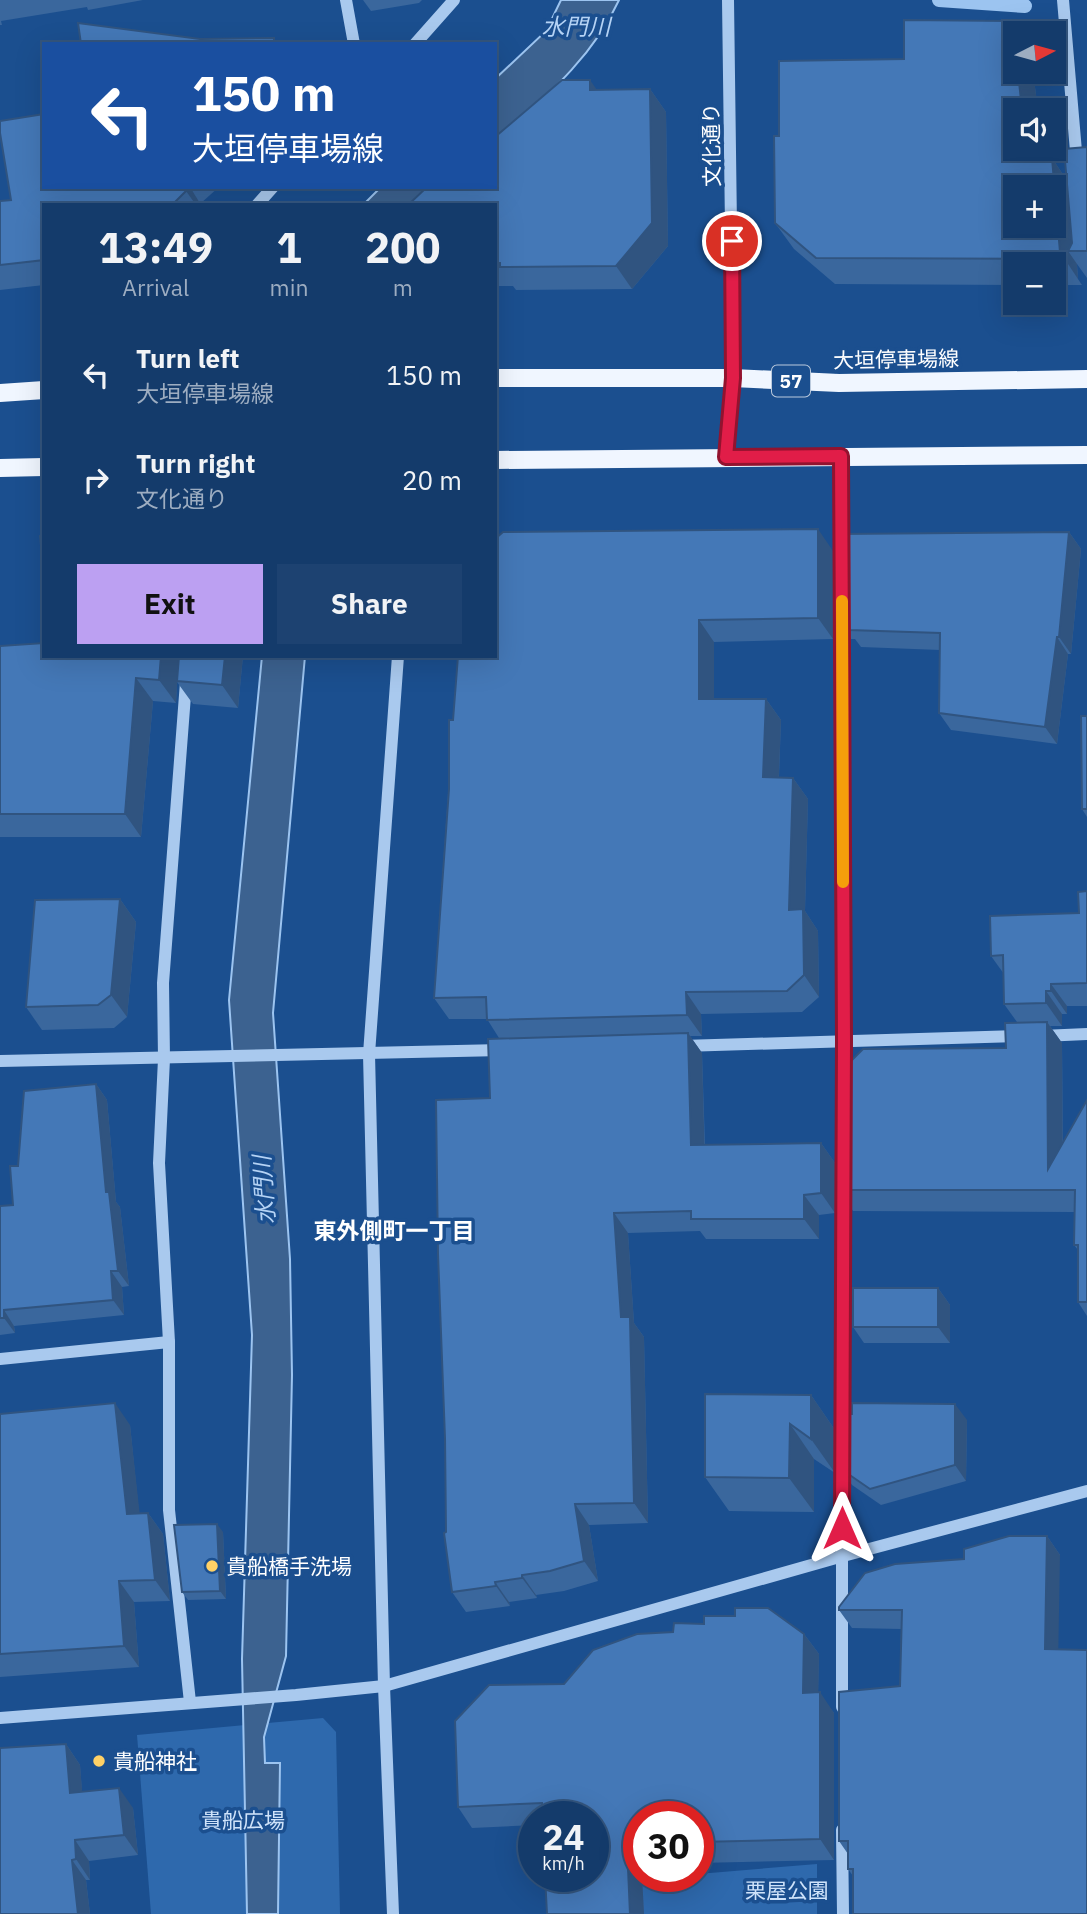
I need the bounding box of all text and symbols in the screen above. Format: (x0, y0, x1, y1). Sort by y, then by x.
water label: 水門川 (542, 11, 614, 41)
north arrow (1003, 21, 1066, 84)
map controls (1003, 21, 1066, 315)
text: 150 m (192, 61, 336, 124)
icon: left (77, 70, 168, 161)
button: sound (1003, 98, 1066, 161)
street label: 文化通り (696, 103, 726, 187)
text: 大垣停車場線 (192, 127, 384, 169)
button: + (1003, 175, 1066, 238)
pin (702, 211, 762, 271)
text: 13:49 (98, 220, 213, 275)
text: 1 (276, 220, 302, 275)
text: 200 (365, 220, 441, 275)
icon: arrive (713, 222, 751, 260)
button: − (1003, 252, 1066, 315)
text: Arrival (122, 272, 189, 302)
text: min (270, 272, 308, 302)
text: m (393, 272, 413, 302)
text: Turn left (136, 341, 239, 375)
street label: 大垣停車場線 (833, 344, 959, 374)
icon: left (77, 356, 115, 394)
text: 150 m (386, 358, 462, 392)
road number: 57 (772, 366, 810, 396)
text: 大垣停車場線 (136, 378, 274, 408)
text: Turn right (136, 446, 255, 480)
icon: right (77, 461, 115, 499)
text: 20 m (402, 463, 462, 497)
text: 文化通り (136, 483, 228, 513)
button: Exit (77, 564, 263, 644)
button: Share (277, 564, 462, 644)
water label: 水門川 (245, 1152, 280, 1225)
district label: 東外側町一丁目 (314, 1215, 475, 1245)
position arrow (805, 1491, 879, 1565)
place label: 貴船橋手洗場 (226, 1552, 352, 1580)
marker: 貴船橋手洗場 (204, 1558, 220, 1574)
place label: 貴船神社 (113, 1747, 197, 1775)
marker: 貴船神社 (91, 1753, 107, 1769)
speed limit sign: 30 (623, 1801, 714, 1892)
park label: 貴船広場 (201, 1806, 285, 1834)
text: 24 (542, 1814, 585, 1860)
text: km/h (542, 1852, 585, 1875)
park label: 栗屋公園 (745, 1876, 829, 1904)

